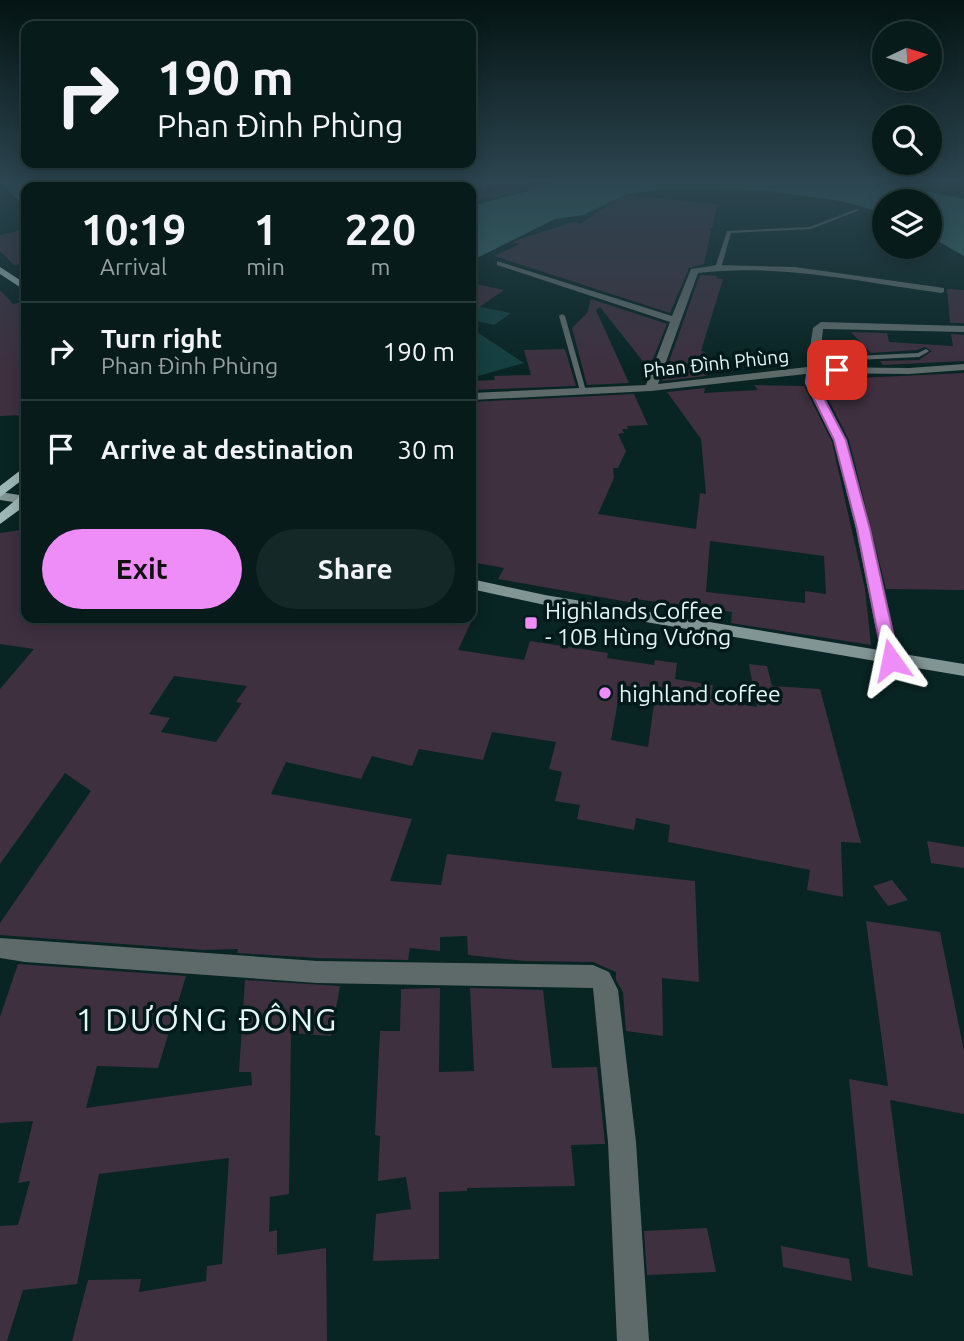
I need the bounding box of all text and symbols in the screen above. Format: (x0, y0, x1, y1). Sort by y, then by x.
north arrow (872, 21, 942, 91)
map controls (872, 21, 942, 259)
icon: right (42, 49, 133, 140)
text: 190 m (157, 49, 294, 104)
button: search (872, 105, 942, 175)
text: Phan Đình Phùng (157, 107, 404, 143)
button: layers (872, 189, 942, 259)
text: 10:19 (81, 206, 186, 253)
text: 1 (254, 206, 277, 253)
text: 220 (345, 206, 416, 253)
text: Arrival (100, 254, 167, 279)
text: min (246, 254, 285, 279)
text: m (370, 254, 390, 279)
text: Turn right (101, 324, 222, 353)
icon: right (42, 332, 80, 370)
text: 190 m (383, 337, 455, 366)
pin (807, 340, 867, 400)
street label: Phan Đình Phùng (642, 344, 790, 382)
icon: arrive (818, 351, 856, 389)
text: Phan Đình Phùng (101, 353, 278, 378)
icon: arrive (42, 430, 80, 468)
text: Arrive at destination (101, 435, 354, 464)
text: 30 m (397, 435, 455, 464)
button: Exit (42, 529, 242, 609)
button: Share (256, 529, 455, 609)
place label: Highlands Coffee - 10B Hùng Vương (545, 598, 731, 649)
marker: Highlands Coffee - 10B Hùng Vương (523, 615, 539, 631)
position arrow (854, 623, 928, 697)
place label: highland coffee (619, 681, 781, 706)
marker: highland coffee (597, 685, 613, 701)
district label: 1 DƯƠNG ĐÔNG (76, 1001, 338, 1037)

